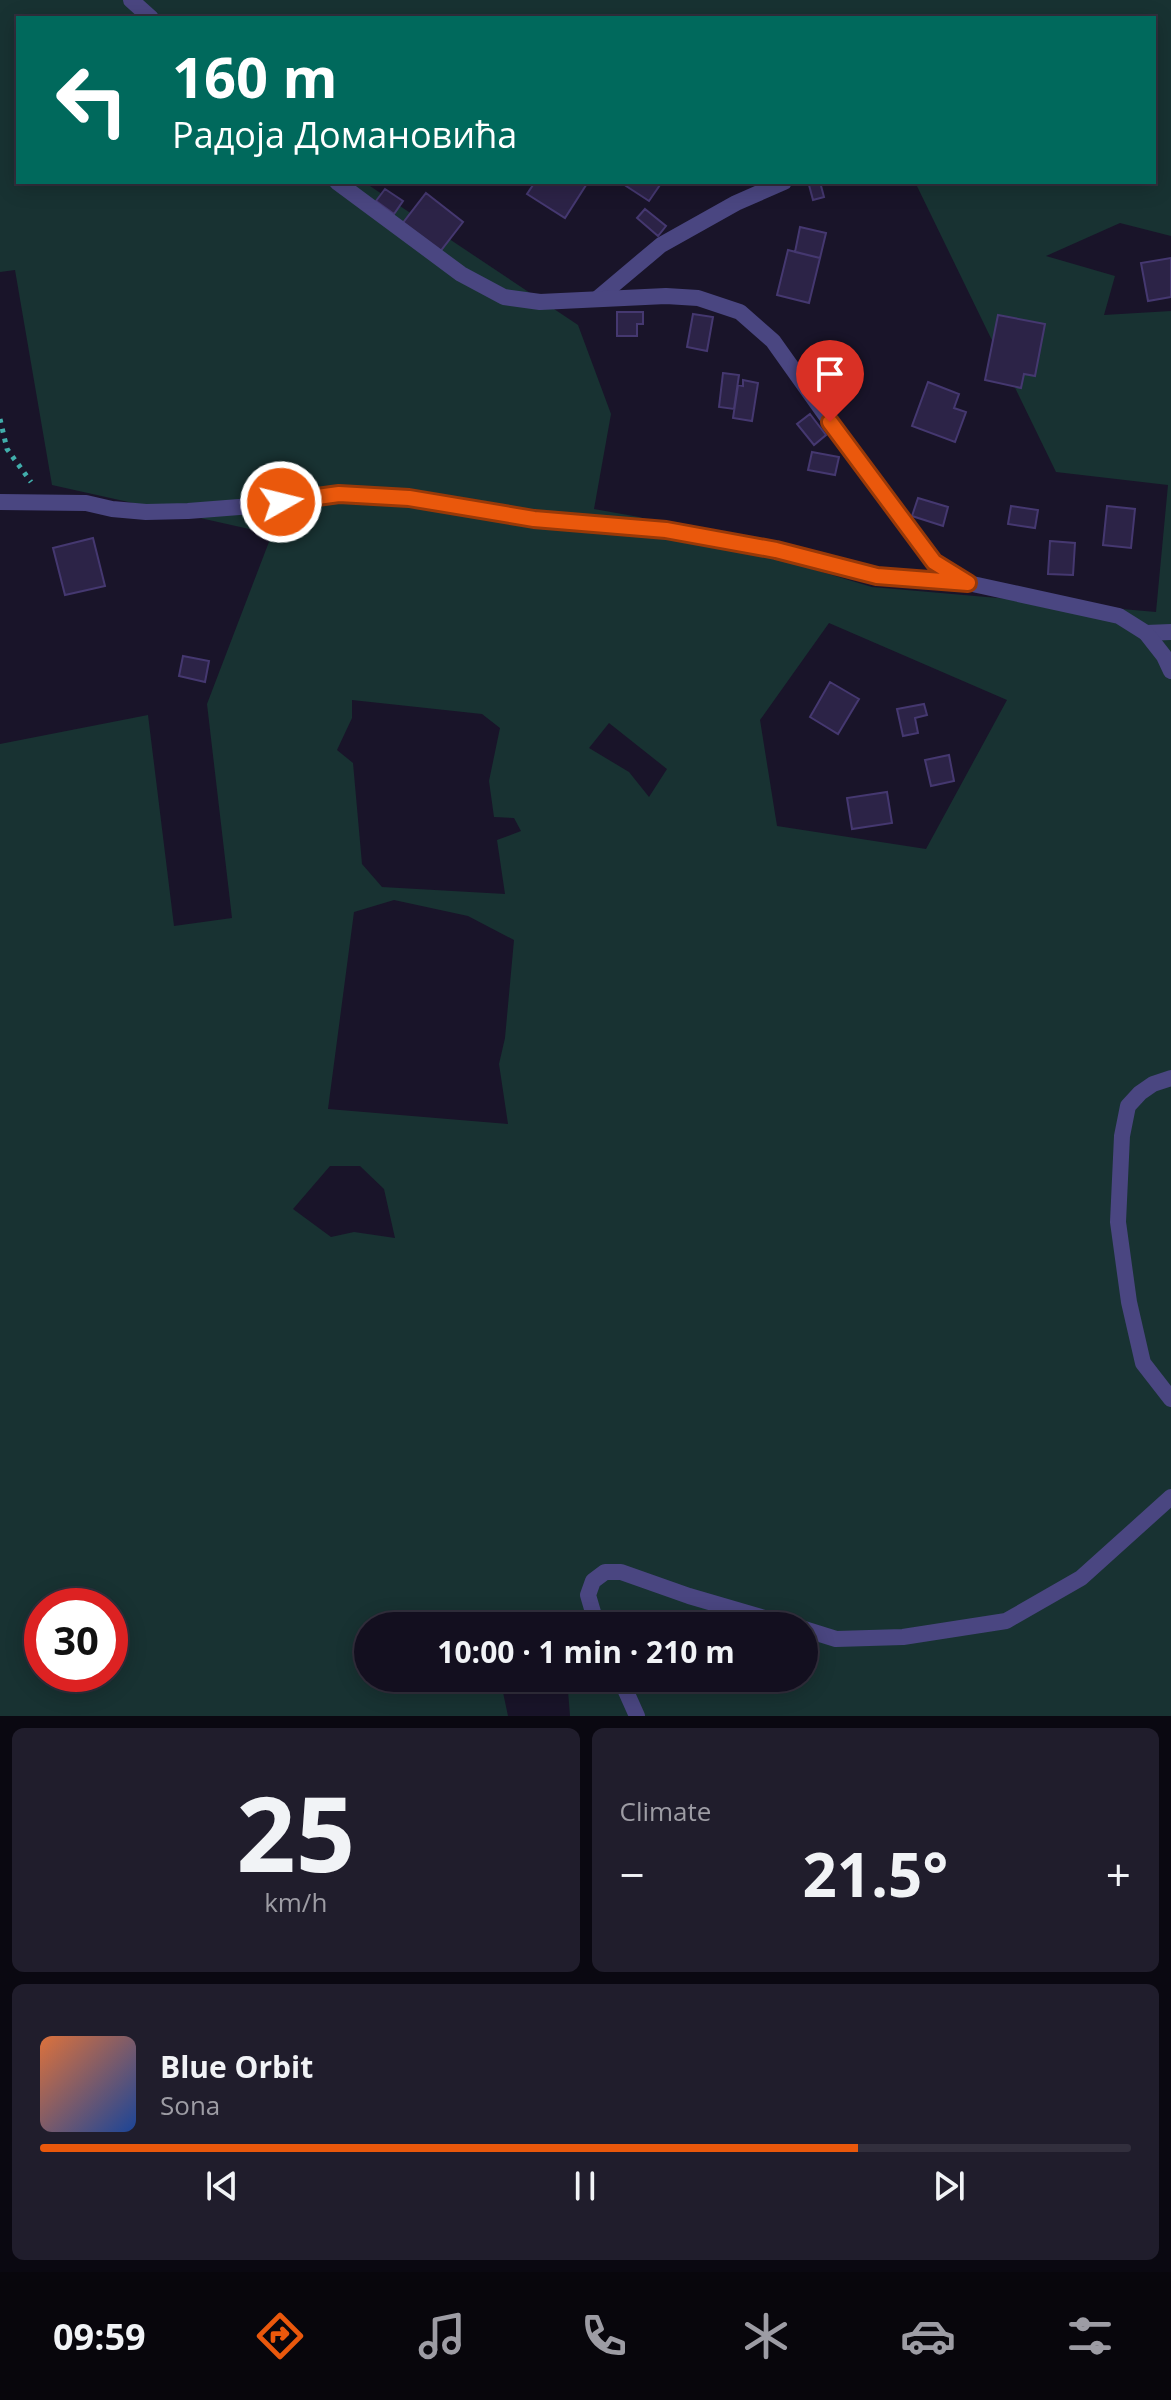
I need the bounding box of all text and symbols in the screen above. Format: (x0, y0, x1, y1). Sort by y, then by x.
text: 160 m (172, 38, 338, 114)
icon: left (40, 48, 144, 152)
text: Радоја Домановића (172, 110, 517, 159)
pin (796, 340, 864, 422)
icon: arrive (808, 352, 852, 396)
position arrow (239, 460, 323, 544)
speed limit sign: 30 (24, 1588, 128, 1692)
text: 10:00 · 1 min · 210 m (437, 1631, 735, 1672)
text: 25 (236, 1761, 355, 1902)
text: Climate (620, 1793, 711, 1829)
text: 21.5° (802, 1833, 948, 1915)
text: − (620, 1844, 645, 1904)
text: + (1106, 1844, 1131, 1904)
text: km/h (264, 1884, 327, 1920)
text: Blue Orbit (160, 2046, 313, 2087)
text: Sona (160, 2087, 220, 2123)
icon: previous (200, 2164, 244, 2208)
icon: pause (563, 2164, 607, 2208)
icon: next (927, 2164, 971, 2208)
icon: directions (252, 2308, 308, 2364)
icon: music (414, 2308, 470, 2364)
icon: phone (576, 2308, 632, 2364)
icon: climate (738, 2308, 794, 2364)
icon: car (900, 2308, 956, 2364)
icon: filters (1062, 2308, 1118, 2364)
text: 09:59 (53, 2312, 146, 2361)

